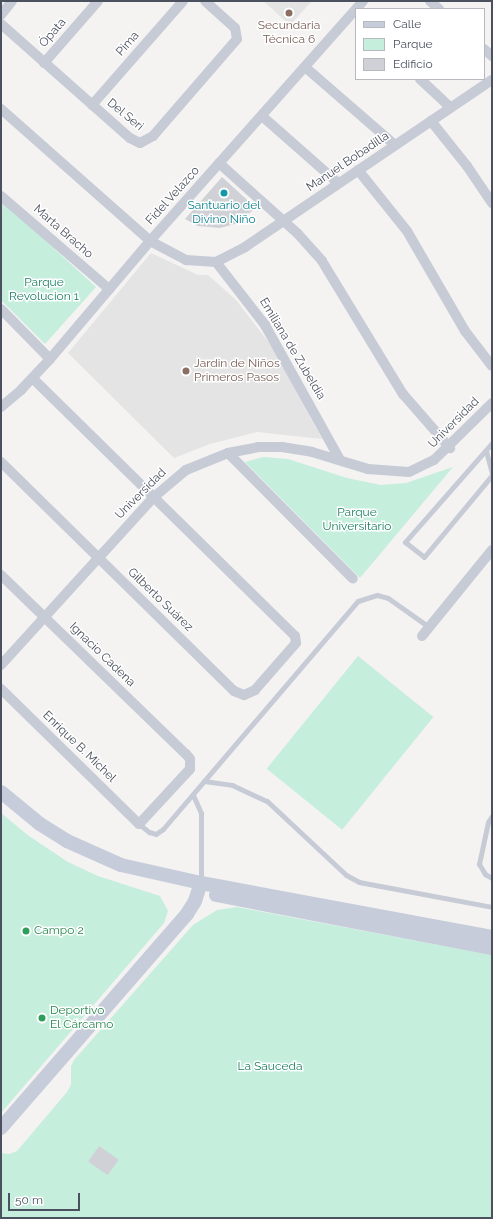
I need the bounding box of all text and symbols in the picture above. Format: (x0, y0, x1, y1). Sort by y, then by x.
marker: Secundaria Técnica 6 (284, 8, 294, 18)
legend (355, 8, 485, 80)
street label: Ópata (37, 16, 69, 50)
text: Calle (393, 17, 421, 31)
place label: Secundaria Técnica 6 (258, 19, 320, 47)
street label: Pima (113, 29, 143, 59)
text: Parque (393, 37, 433, 51)
text: Edificio (393, 57, 433, 71)
street label: Del Seri (104, 96, 146, 134)
street label: Manuel Bobadilla (304, 129, 392, 195)
street label: Fidel Velazco (143, 164, 203, 228)
marker: Santuario del Divino Niño (219, 188, 229, 198)
place label: Santuario del Divino Niño (187, 199, 261, 227)
street label: Marta Bracho (30, 202, 96, 262)
park label: Parque Revolucion 1 (9, 276, 79, 304)
street label: Emiliana de Zubeldia (256, 295, 328, 403)
place label: Jardin de Niños Primeros Pasos (194, 357, 280, 385)
marker: Jardin de Niños Primeros Pasos (181, 366, 191, 376)
street label: Universidad (426, 395, 482, 451)
street label: Universidad (113, 466, 169, 522)
park label: Parque Universitario (323, 506, 391, 534)
street label: Gilberto Suárez (124, 565, 196, 635)
street label: Ignacio Cadena (66, 620, 138, 690)
street label: Enrique B. Michel (39, 708, 119, 786)
place label: Campo 2 (34, 924, 84, 938)
marker: Campo 2 (21, 926, 31, 936)
place label: Deportivo El Cárcamo (50, 1004, 114, 1032)
marker: Deportivo El Cárcamo (37, 1013, 47, 1023)
park label: La Sauceda (237, 1060, 303, 1074)
scale bar (10, 1185, 82, 1211)
text: 50 m (15, 1193, 43, 1207)

